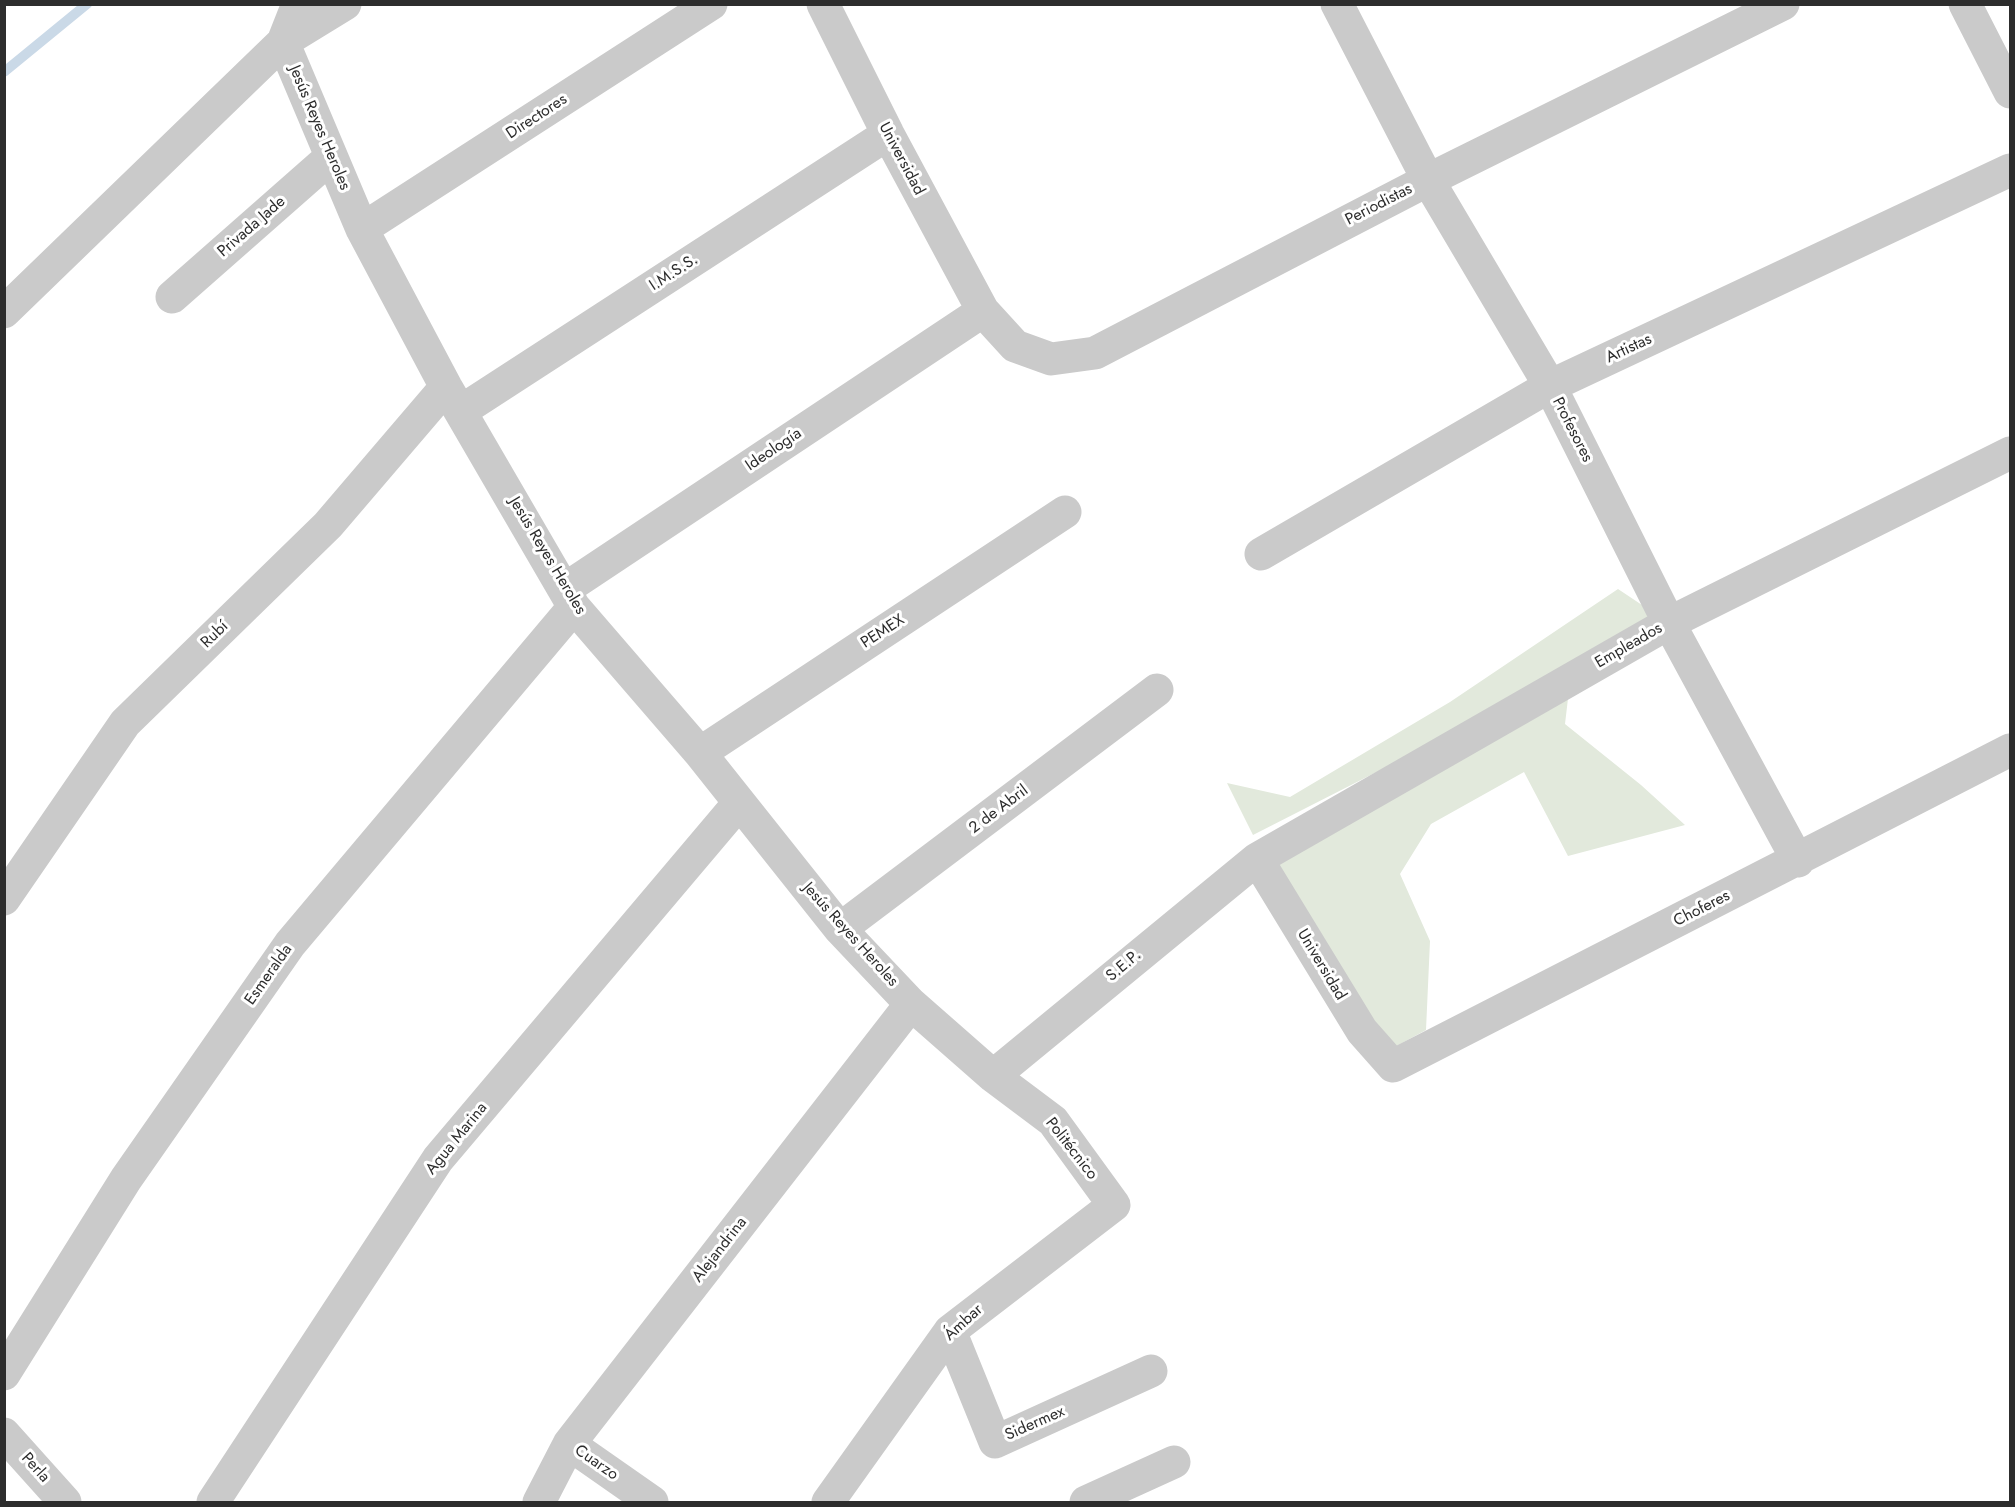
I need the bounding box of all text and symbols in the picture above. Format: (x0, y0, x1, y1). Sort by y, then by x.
street label: Jesús Reyes Heroles (284, 63, 354, 193)
street label: Directores (503, 90, 571, 144)
street label: Universidad (874, 119, 928, 199)
street label: Periodistas (1342, 180, 1416, 230)
street label: Privada Jade (214, 192, 290, 262)
street label: I.M.S.S. (646, 250, 702, 296)
street label: Artistas (1603, 330, 1655, 368)
street label: Profesores (1547, 394, 1597, 466)
street label: Ideología (742, 424, 806, 476)
street label: Jesús Reyes Heroles (504, 494, 590, 618)
street label: PEMEX (858, 611, 908, 653)
street label: Rubí (197, 617, 233, 653)
street label: Empleados (1592, 619, 1666, 673)
street label: 2 de Abril (966, 782, 1032, 838)
street label: Jesús Reyes Heroles (798, 879, 902, 991)
street label: Choferes (1671, 887, 1733, 931)
street label: Universidad (1292, 926, 1350, 1004)
street label: Esmeralda (241, 941, 297, 1009)
street label: S.E.P. (1103, 946, 1145, 986)
street label: Agua Marina (422, 1099, 492, 1179)
street label: Politécnico (1041, 1114, 1101, 1184)
street label: Alejandrina (689, 1214, 751, 1286)
street label: Ámbar (941, 1301, 987, 1345)
street label: Sidermex (1002, 1402, 1068, 1446)
street label: Cuarzo (570, 1441, 622, 1485)
street label: Perla (17, 1449, 53, 1487)

